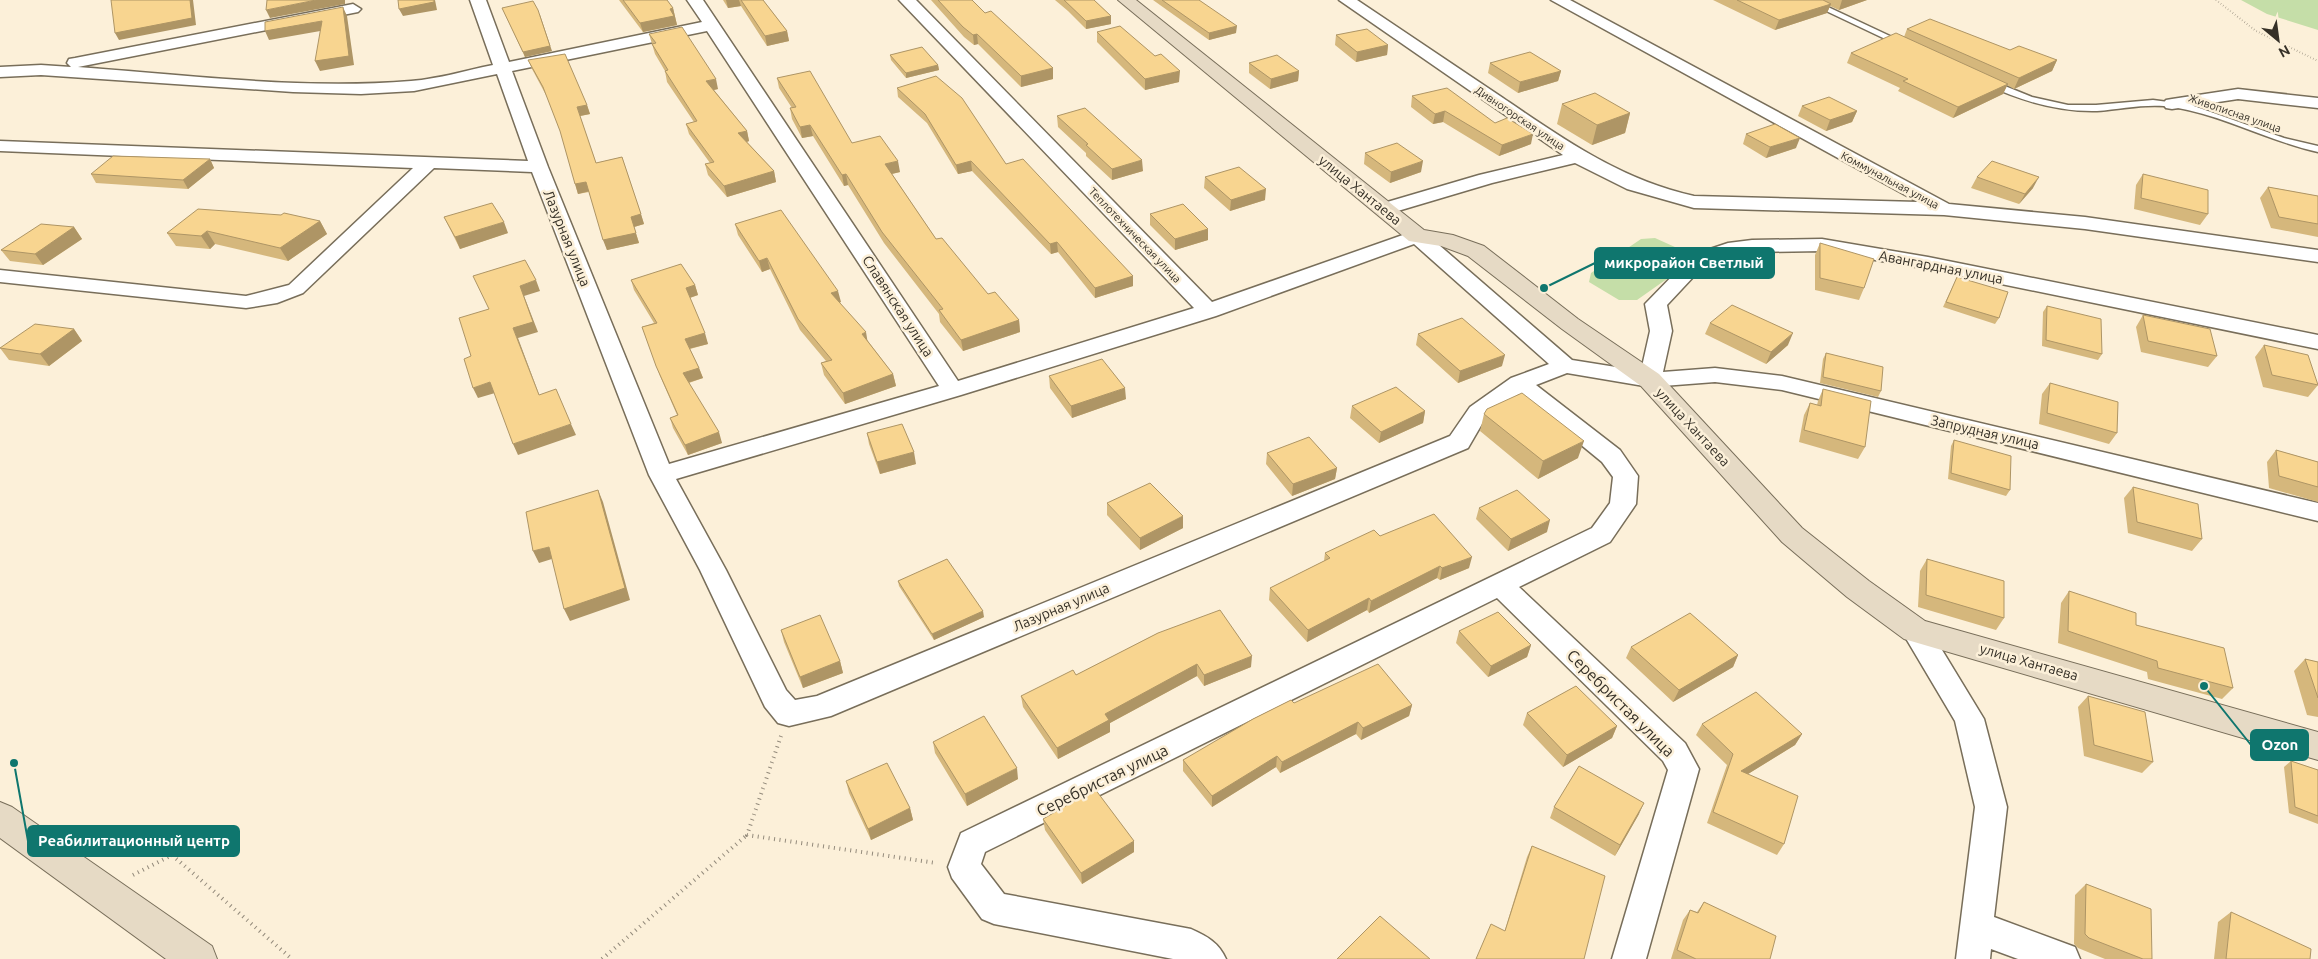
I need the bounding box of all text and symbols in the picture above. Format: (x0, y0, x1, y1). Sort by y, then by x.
north arrow (2253, 15, 2303, 65)
text: N (2276, 42, 2293, 61)
street label: Дивногорская улица (1473, 84, 1567, 152)
street label: Живописная улица (2187, 92, 2283, 134)
street label: Коммунальная улица (1839, 149, 1941, 211)
street label: улица Хантаева (1315, 152, 1405, 228)
street label: Теплотехническая улица (1087, 185, 1183, 285)
street label: Лазурная улица (540, 187, 594, 289)
street label: Авангардная улица (1878, 247, 2004, 287)
callout: микрорайон Светлый (1595, 248, 1774, 278)
street label: Славянская улица (859, 252, 937, 360)
text: микрорайон Светлый (1604, 254, 1764, 271)
street label: улица Хантаева (1653, 384, 1733, 470)
street label: Запрудная улица (1929, 412, 2041, 452)
street label: Лазурная улица (1010, 580, 1112, 634)
street label: улица Хантаева (1978, 640, 2080, 684)
street label: Серебристая улица (1564, 646, 1678, 760)
callout: Ozon (2251, 730, 2308, 760)
text: Ozon (2262, 736, 2298, 753)
street label: Серебристая улица (1033, 740, 1171, 820)
callout: Реабилитационный центр (28, 826, 239, 856)
text: Реабилитационный центр (38, 832, 230, 849)

